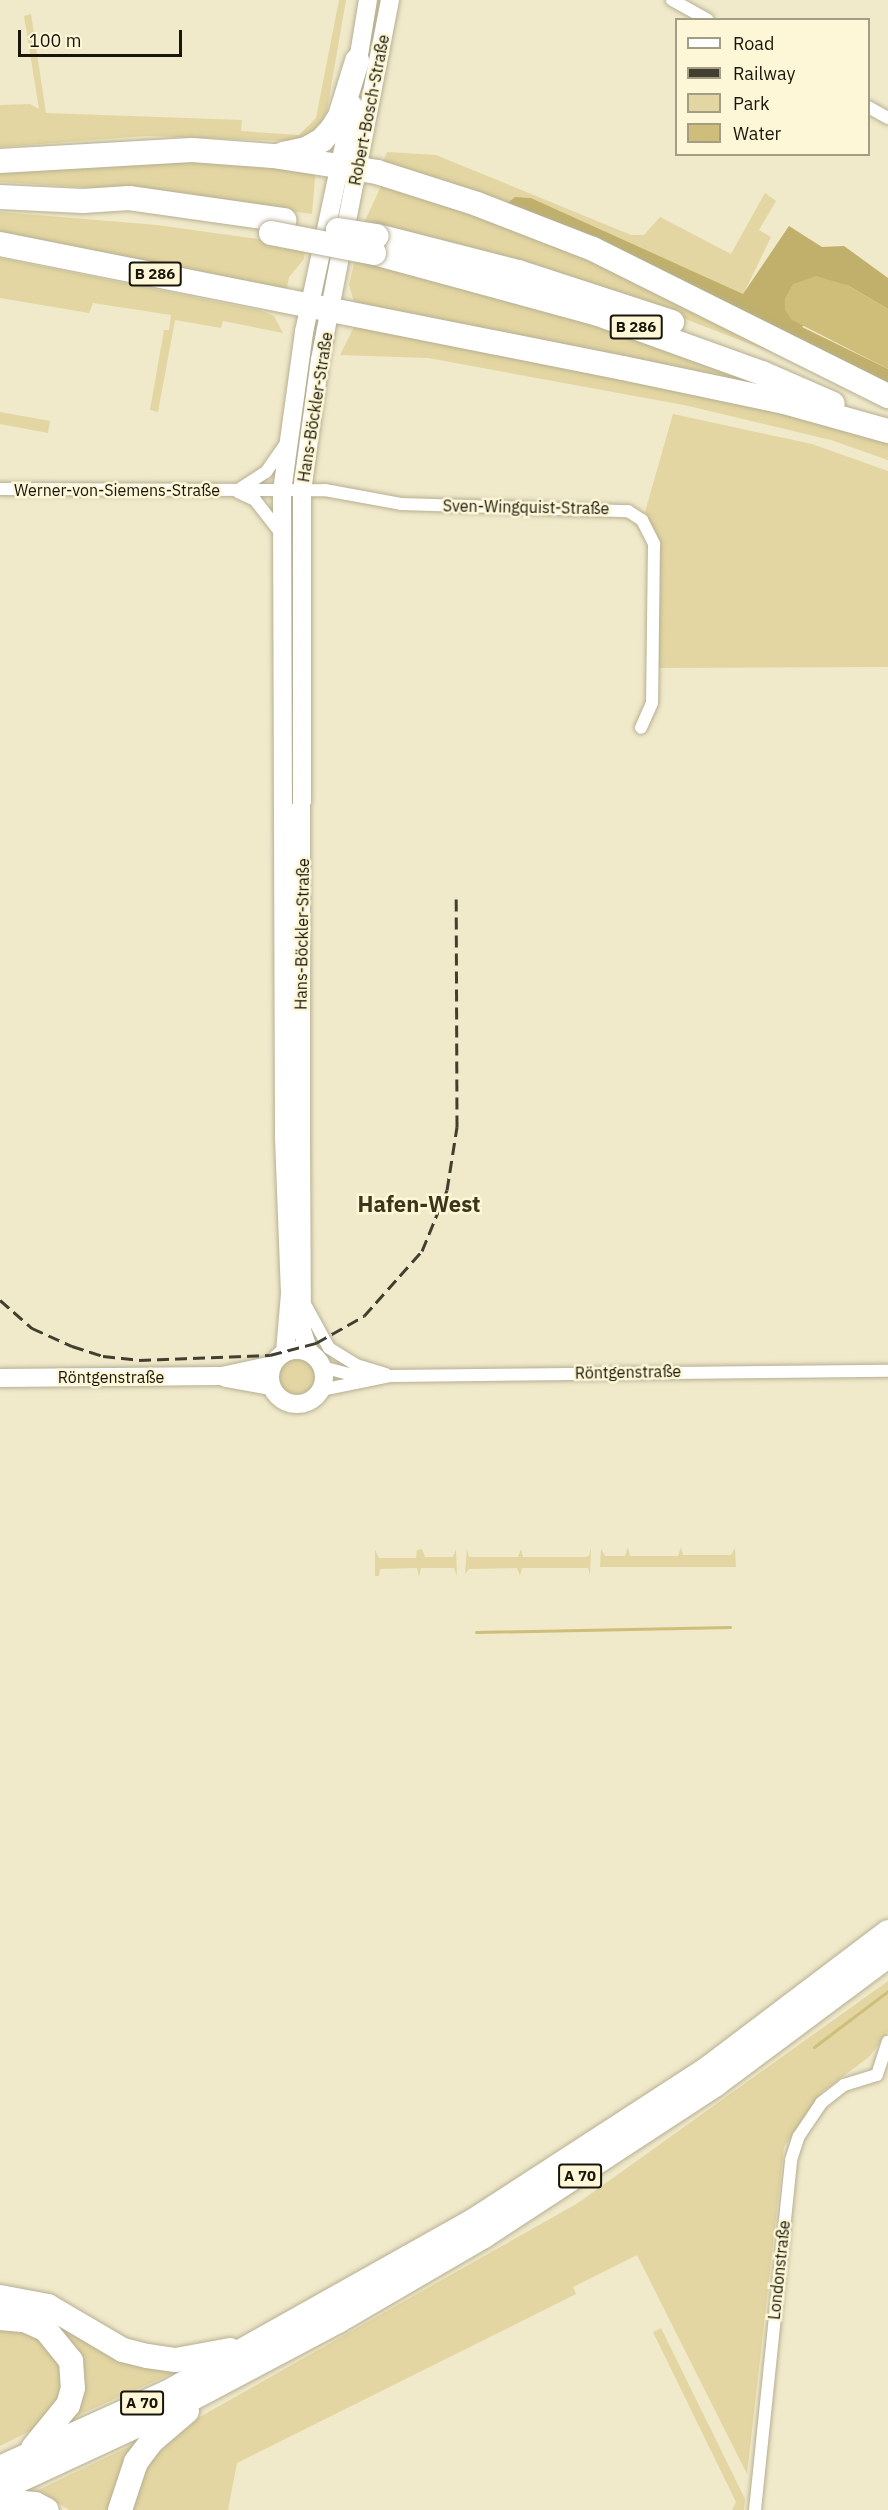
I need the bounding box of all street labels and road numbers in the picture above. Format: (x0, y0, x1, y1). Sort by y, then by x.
street label: Robert-Bosch-Straße (345, 33, 393, 187)
road number: B 286 (128, 262, 182, 286)
road number: B 286 (609, 315, 663, 339)
street label: Hans-Böckler-Straße (294, 330, 336, 484)
street label: Werner-von-Siemens-Straße (14, 480, 220, 500)
street label: Sven-Wingquist-Straße (443, 496, 609, 518)
street label: Hans-Böckler-Straße (291, 858, 313, 1010)
street label: Röntgenstraße (575, 1361, 681, 1383)
street label: Röntgenstraße (58, 1367, 164, 1387)
road number: A 70 (558, 2164, 602, 2188)
street label: Londonstraße (764, 2219, 794, 2321)
road number: A 70 (120, 2391, 164, 2415)

